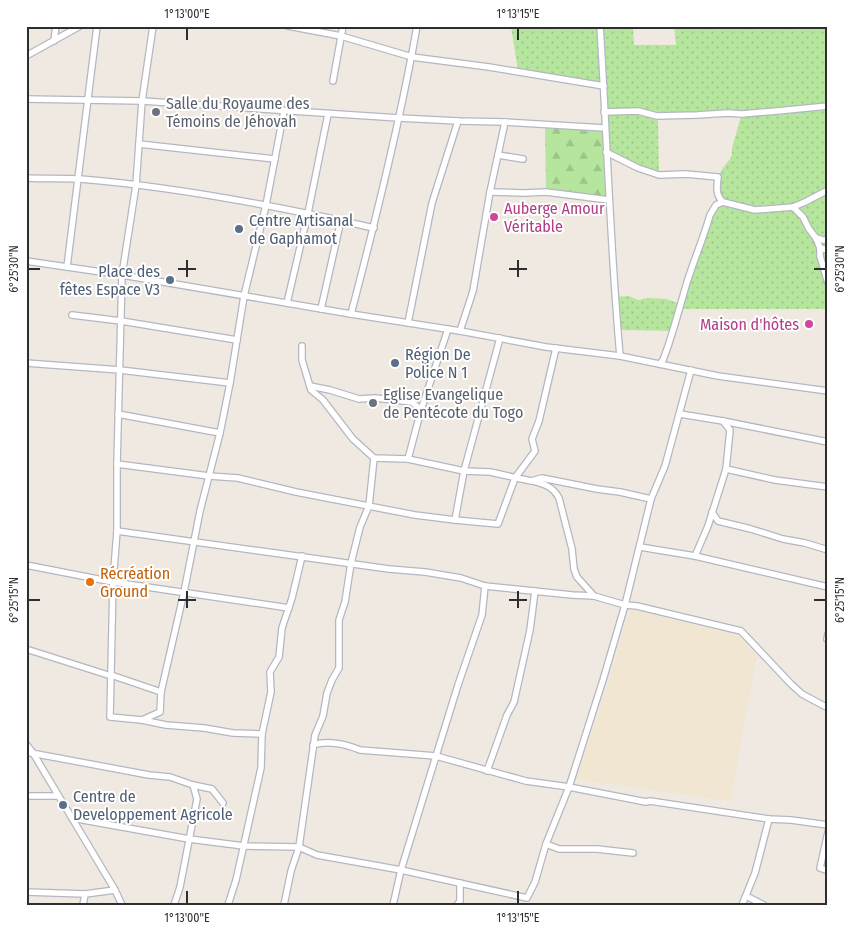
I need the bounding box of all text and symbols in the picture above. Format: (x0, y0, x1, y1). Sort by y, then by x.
text: 1°13'00"E (164, 7, 210, 21)
text: 1°13'15"E (497, 7, 540, 21)
place label: Salle du Royaume des Témoins de Jéhovah (166, 94, 310, 131)
marker: Salle du Royaume des Témoins de Jéhovah (150, 106, 162, 118)
place label: Auberge Amour Véritable (504, 199, 605, 236)
place label: Centre Artisanal de Gaphamot (249, 211, 353, 248)
marker: Auberge Amour Véritable (488, 211, 500, 223)
marker: Centre Artisanal de Gaphamot (233, 223, 245, 235)
text: 6°25'30"N (7, 245, 21, 293)
text: 6°25'30"N (833, 245, 847, 293)
place label: Place des fêtes Espace V3 (60, 262, 160, 299)
marker: Place des fêtes Espace V3 (164, 274, 176, 286)
place label: Maison d'hôtes (700, 315, 799, 334)
marker: Maison d'hôtes (803, 318, 815, 330)
place label: Région De Police N 1 (405, 345, 471, 382)
marker: Région De Police N 1 (389, 357, 401, 369)
place label: Eglise Evangelique de Pentécote du Togo (383, 385, 523, 422)
marker: Eglise Evangelique de Pentécote du Togo (367, 397, 379, 409)
place label: Récréation Ground (100, 564, 170, 601)
marker: Récréation Ground (84, 576, 96, 588)
text: 6°25'15"N (7, 577, 21, 623)
text: 6°25'15"N (833, 577, 847, 623)
place label: Centre de Developpement Agricole (73, 787, 233, 824)
marker: Centre de Developpement Agricole (57, 799, 69, 811)
text: 1°13'00"E (164, 911, 210, 925)
text: 1°13'15"E (497, 911, 540, 925)

